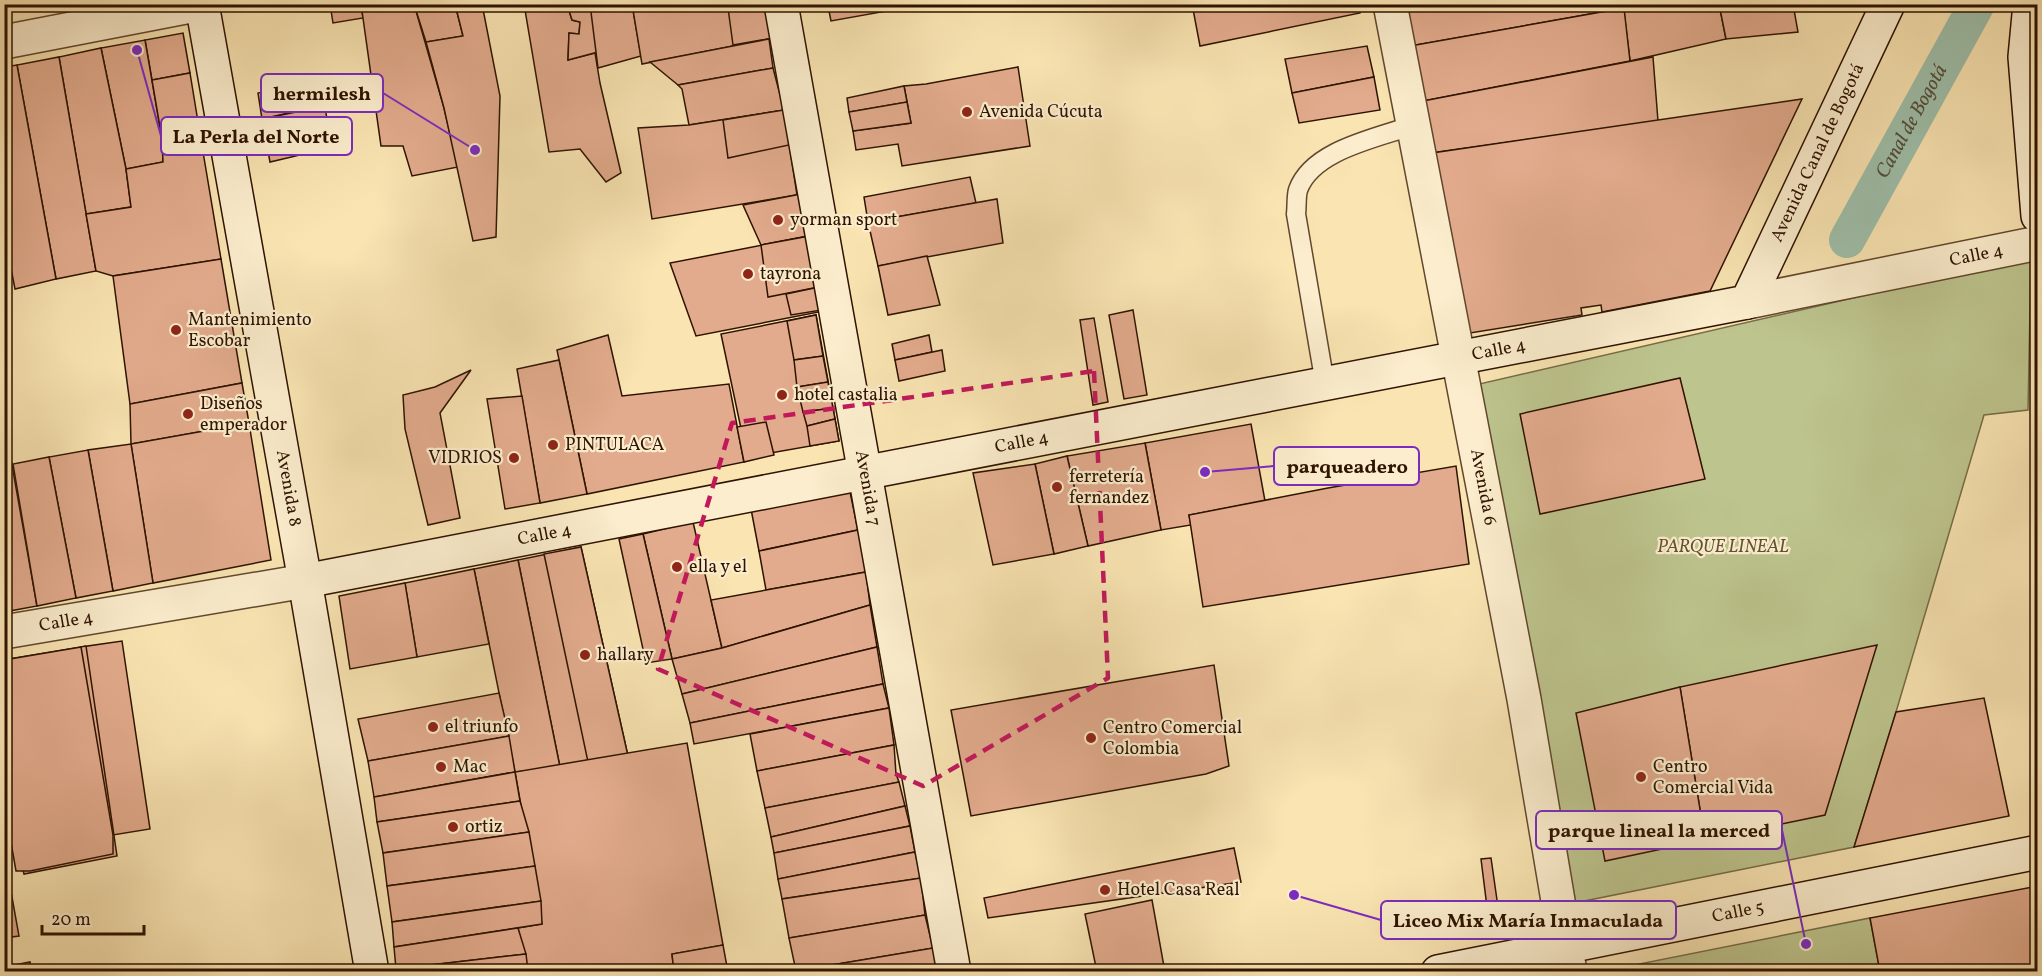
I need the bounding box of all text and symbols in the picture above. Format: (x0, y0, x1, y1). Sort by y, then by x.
street label: Avenida Canal de Bogotá (1765, 59, 1871, 246)
water label: Canal de Bogotá (1869, 59, 1955, 184)
callout: hermilesh (261, 74, 383, 112)
text: hermilesh (273, 81, 371, 109)
place label: Avenida Cúcuta (979, 100, 1103, 125)
marker: Avenida Cúcuta (960, 105, 974, 119)
callout: La Perla del Norte (161, 117, 352, 155)
text: La Perla del Norte (173, 124, 339, 152)
place label: yorman sport (790, 208, 897, 233)
marker: yorman sport (771, 213, 785, 227)
street label: Calle 4 (1947, 238, 2005, 273)
place label: tayrona (760, 262, 821, 287)
marker: tayrona (741, 267, 755, 281)
place label: Mantenimiento Escobar (188, 308, 312, 354)
marker: Mantenimiento Escobar (169, 323, 183, 337)
street label: Calle 4 (1470, 333, 1528, 367)
place label: hotel castalia (794, 383, 898, 408)
marker: hotel castalia (775, 388, 789, 402)
place label: Diseños emperador (200, 392, 288, 438)
marker: Diseños emperador (181, 407, 195, 421)
street label: Calle 4 (993, 425, 1051, 460)
place label: PINTULACA (565, 433, 665, 458)
marker: PINTULACA (546, 438, 560, 452)
place label: VIDRIOS (428, 446, 502, 471)
callout: parqueadero (1274, 447, 1419, 485)
street label: Avenida 6 (1464, 447, 1503, 528)
street label: Avenida 8 (269, 448, 308, 529)
street label: Avenida 7 (848, 448, 887, 528)
marker: VIDRIOS (507, 451, 521, 465)
text: parqueadero (1286, 454, 1408, 482)
place label: ferretería fernandez (1069, 465, 1149, 511)
marker: ferretería fernandez (1050, 480, 1064, 494)
street label: Calle 4 (515, 517, 574, 552)
park label: PARQUE LINEAL (1657, 535, 1789, 560)
place label: ella y el (689, 555, 747, 580)
marker: ella y el (670, 560, 684, 574)
street label: Calle 4 (37, 605, 95, 638)
place label: hallary (597, 643, 654, 668)
marker: hallary (578, 648, 592, 662)
place label: el triunfo (445, 715, 518, 740)
place label: Centro Comercial Colombia (1103, 716, 1242, 762)
marker: el triunfo (426, 720, 440, 734)
marker: Centro Comercial Colombia (1084, 731, 1098, 745)
place label: Mac (453, 755, 487, 780)
place label: Centro Comercial Vida (1653, 755, 1773, 801)
marker: Mac (434, 760, 448, 774)
marker: Centro Comercial Vida (1634, 770, 1648, 784)
callout: parque lineal la merced (1536, 811, 1782, 849)
place label: ortiz (465, 815, 503, 840)
text: parque lineal la merced (1548, 818, 1770, 846)
marker: ortiz (446, 820, 460, 834)
place label: Hotel Casa Real (1117, 878, 1240, 903)
marker: Hotel Casa Real (1098, 883, 1112, 897)
street label: Calle 5 (1710, 895, 1766, 929)
scale bar (42, 898, 144, 936)
callout: Liceo Mix María Inmaculada (1381, 901, 1676, 939)
text: 20 m (51, 908, 91, 933)
text: Liceo Mix María Inmaculada (1393, 908, 1663, 936)

